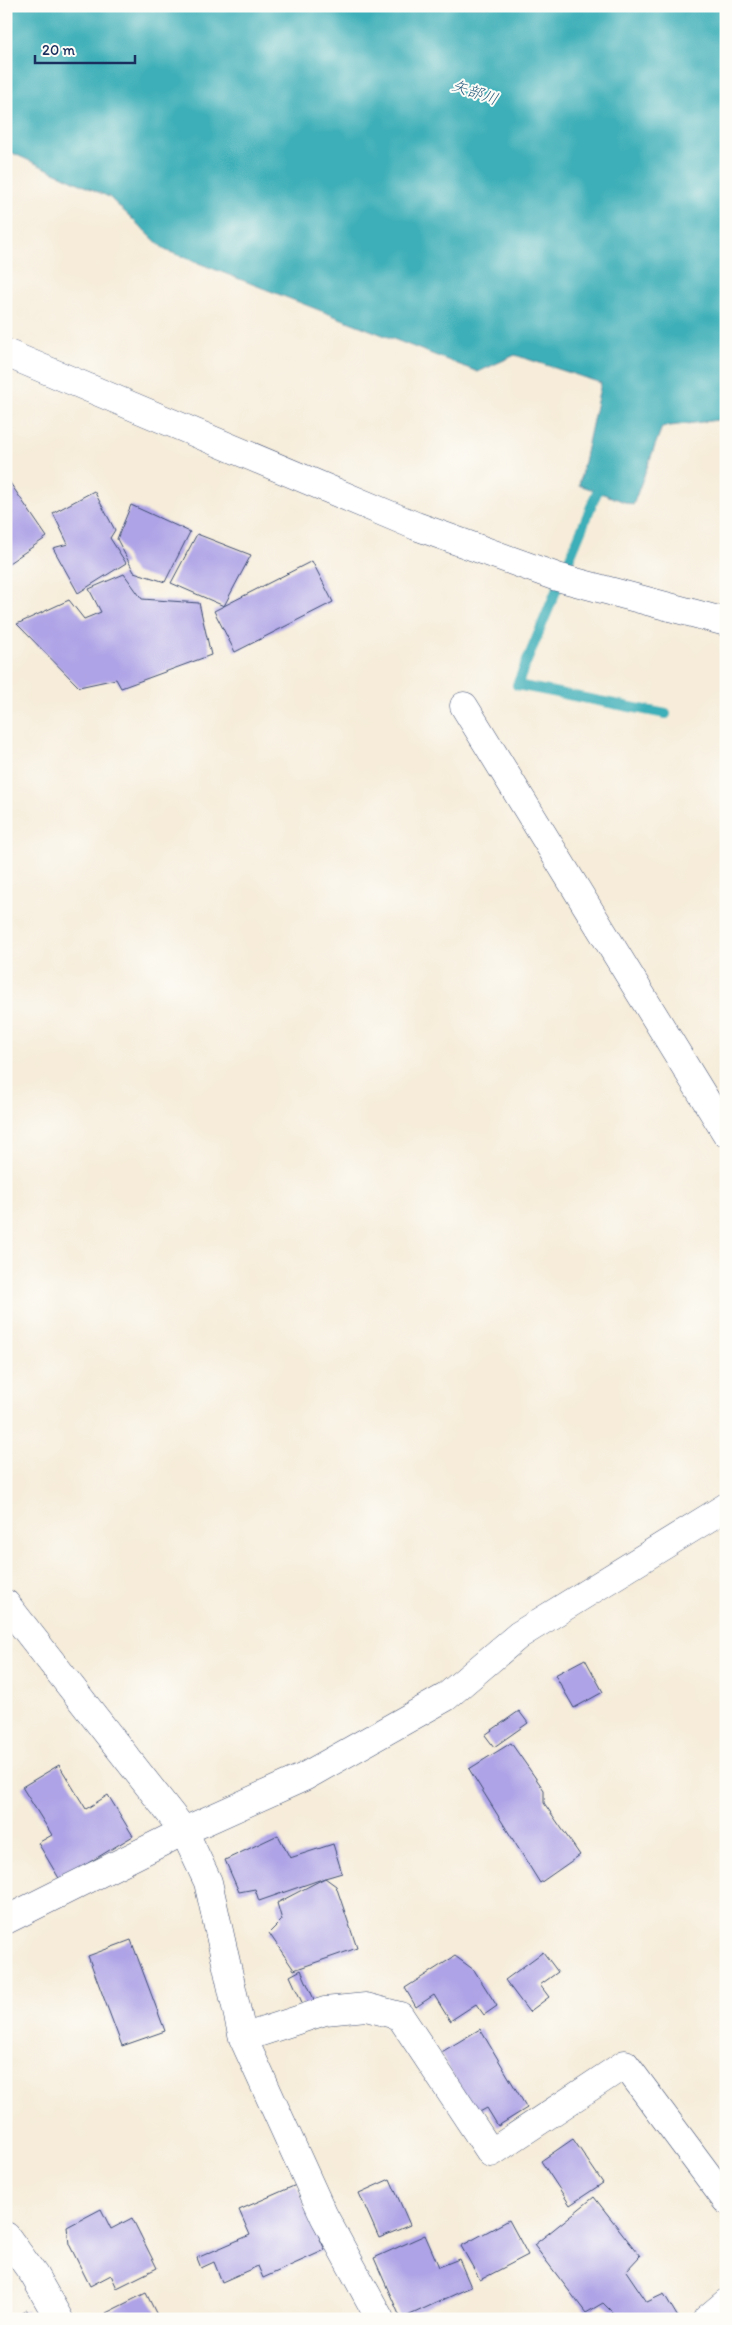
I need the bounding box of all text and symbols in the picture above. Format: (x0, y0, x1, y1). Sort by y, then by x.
scale bar (35, 32, 135, 64)
text: 20 m (42, 41, 76, 59)
water label: 矢部川 (449, 75, 501, 109)

